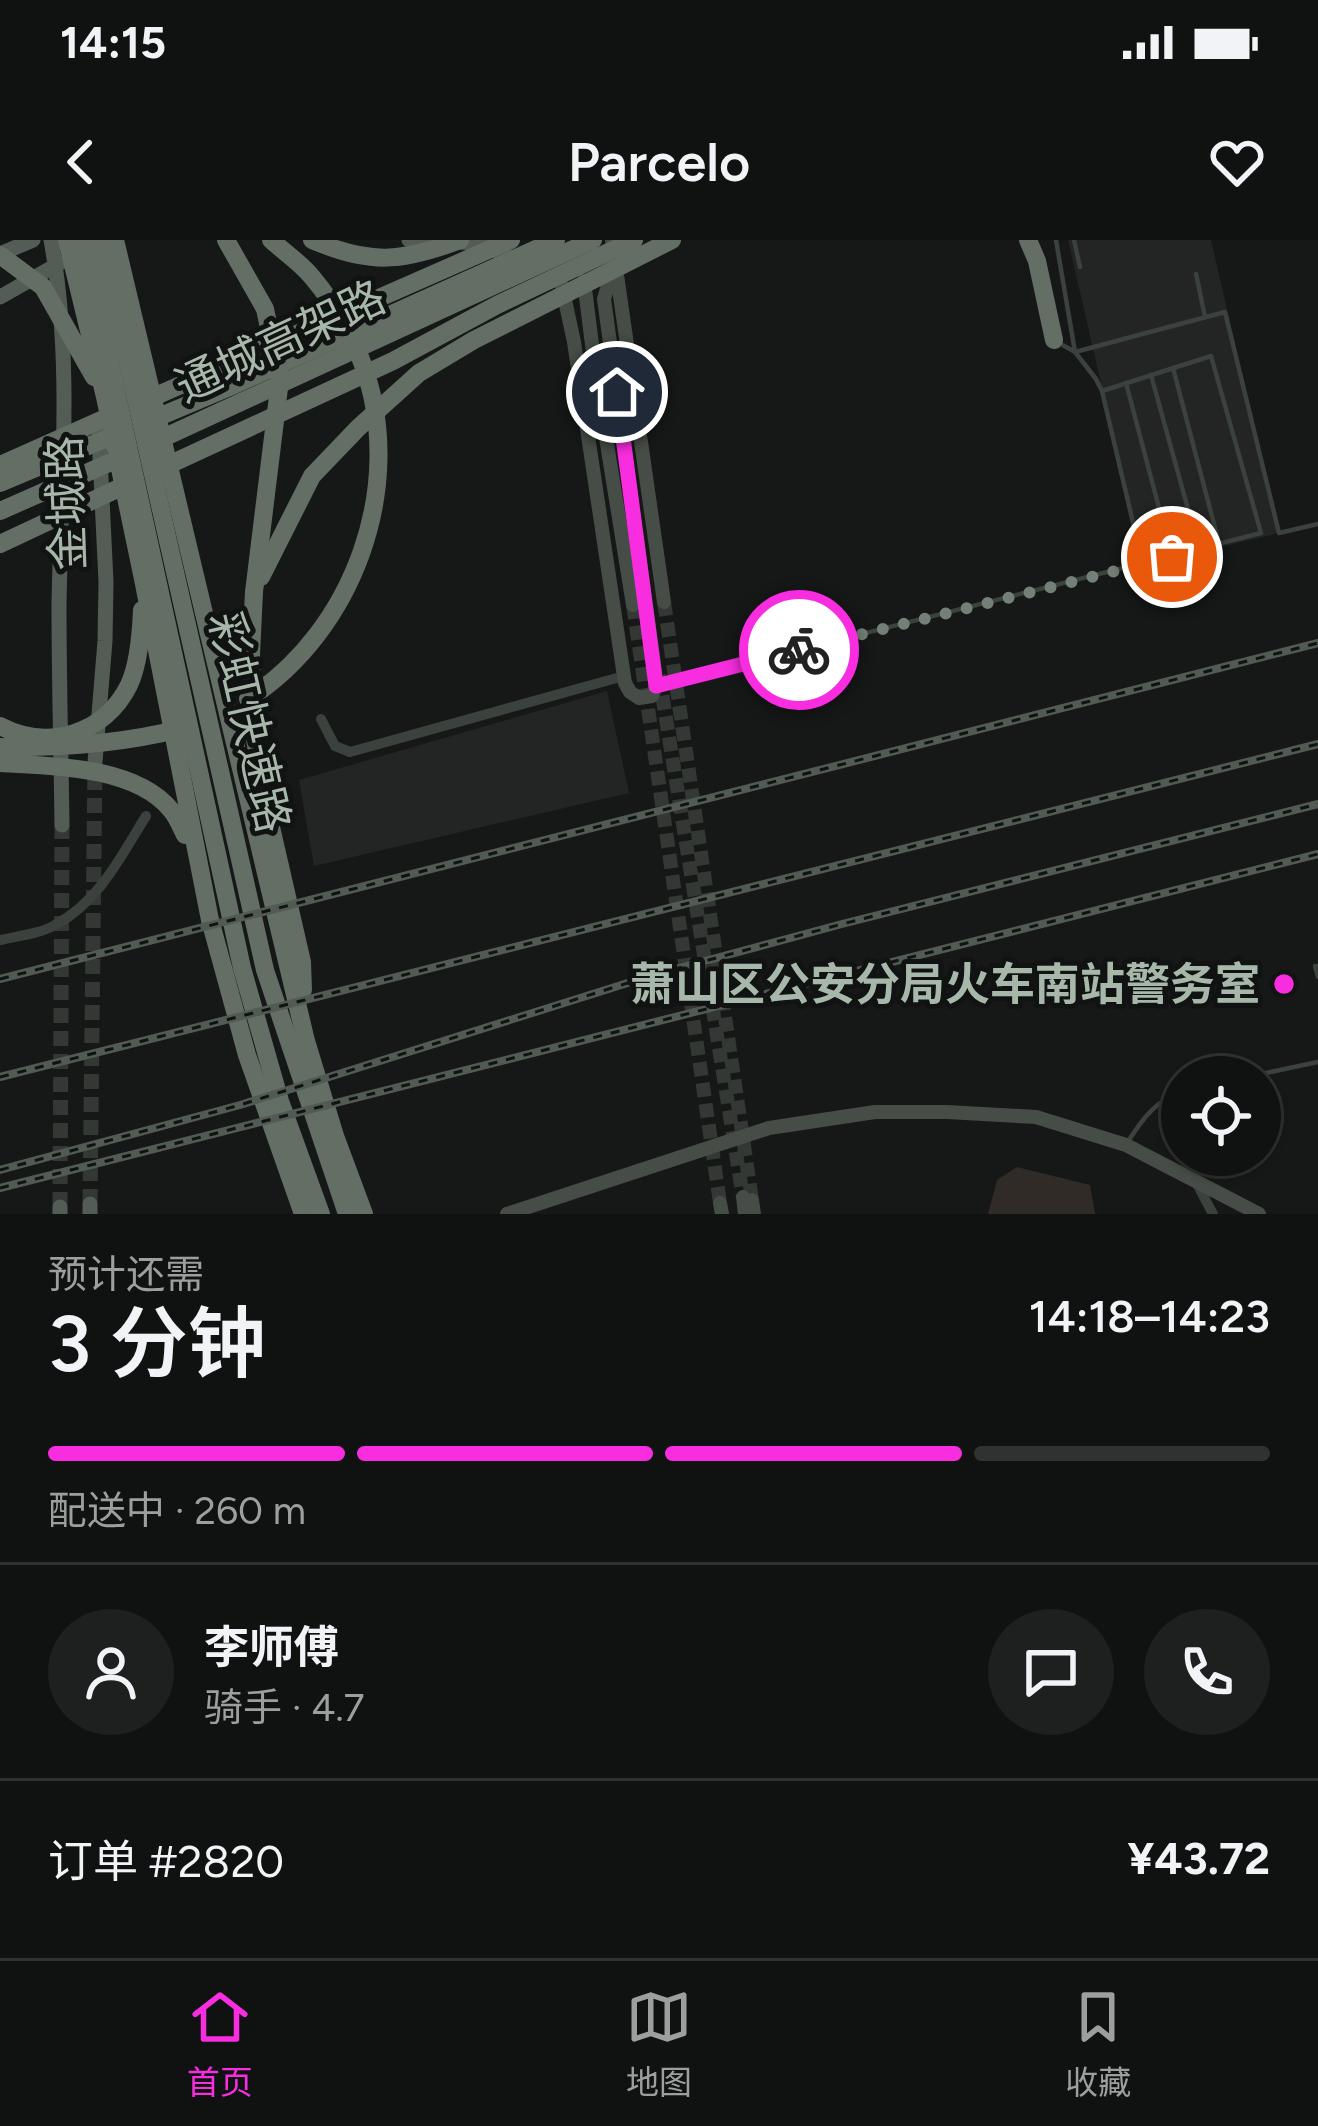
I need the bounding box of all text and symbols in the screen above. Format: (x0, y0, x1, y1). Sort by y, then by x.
text: 14:15 (60, 15, 166, 69)
icon: back (48, 129, 114, 195)
icon: heart (1204, 129, 1270, 195)
text: Parcelo (568, 130, 750, 195)
street label: 通城高架路 (167, 269, 393, 413)
pin (566, 341, 668, 443)
icon: home (584, 359, 650, 425)
street label: 金城路 (37, 435, 95, 571)
pin (1121, 506, 1223, 608)
icon: bag (1139, 524, 1205, 590)
courier (739, 590, 859, 710)
street label: 彩虹快速路 (198, 606, 302, 838)
icon: bike (766, 617, 832, 683)
place label: 萧山区公安分局火车南站警务室 (630, 957, 1260, 1011)
marker: 萧山区公安分局火车南站警务室 (1271, 971, 1297, 997)
map controls (1161, 1056, 1281, 1176)
button: locate (1161, 1056, 1281, 1176)
text: 预计还需 (48, 1251, 204, 1298)
text: 14:18–14:23 (1029, 1289, 1270, 1343)
text: 3 分钟 (48, 1297, 266, 1391)
text: 配送中 · 260 m (48, 1487, 306, 1534)
button: person (48, 1609, 174, 1735)
button: chat (988, 1609, 1114, 1735)
button: phone (1144, 1609, 1270, 1735)
text: 李师傅 (204, 1620, 339, 1674)
text: 骑手 · 4.7 (204, 1684, 364, 1731)
text: ¥43.72 (1127, 1831, 1270, 1885)
text: 订单 #2820 (48, 1834, 284, 1888)
tab: 首页 (187, 1984, 253, 2104)
tab: 地图 (626, 1984, 692, 2104)
tab: 收藏 (1065, 1984, 1131, 2104)

